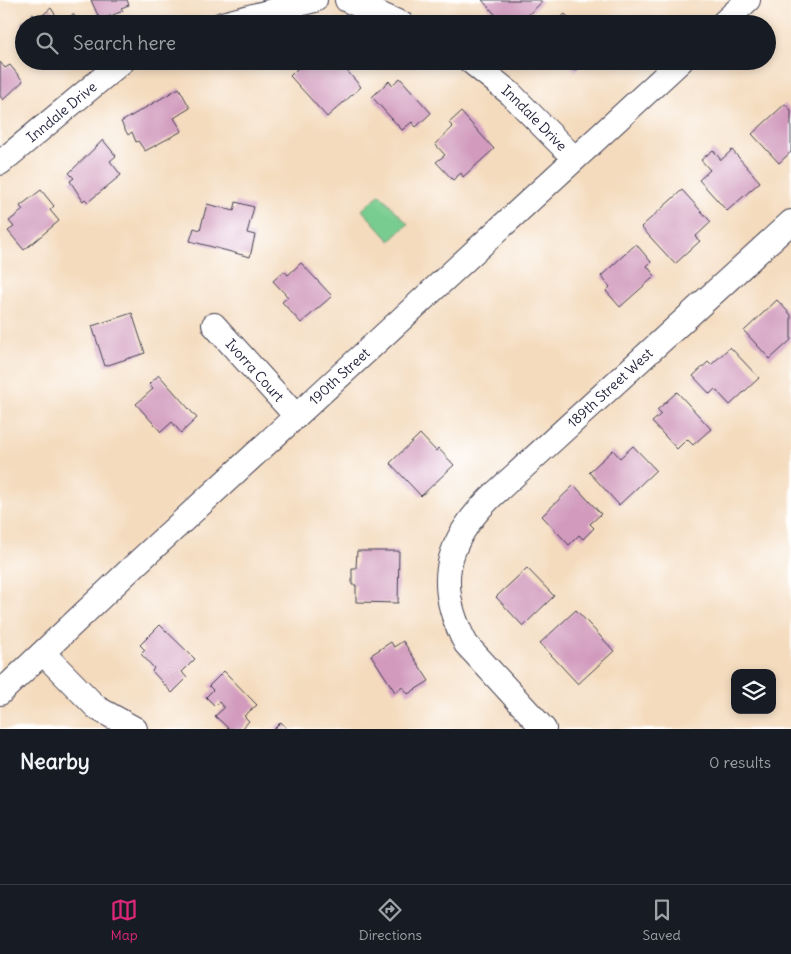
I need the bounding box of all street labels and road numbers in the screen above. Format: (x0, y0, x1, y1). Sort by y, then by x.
street label: Inndale Drive (23, 78, 100, 146)
street label: Inndale Drive (498, 81, 571, 155)
street label: Ivorra Court (222, 335, 288, 406)
street label: 190th Street (305, 344, 374, 409)
street label: 189th Street West (564, 344, 657, 432)

